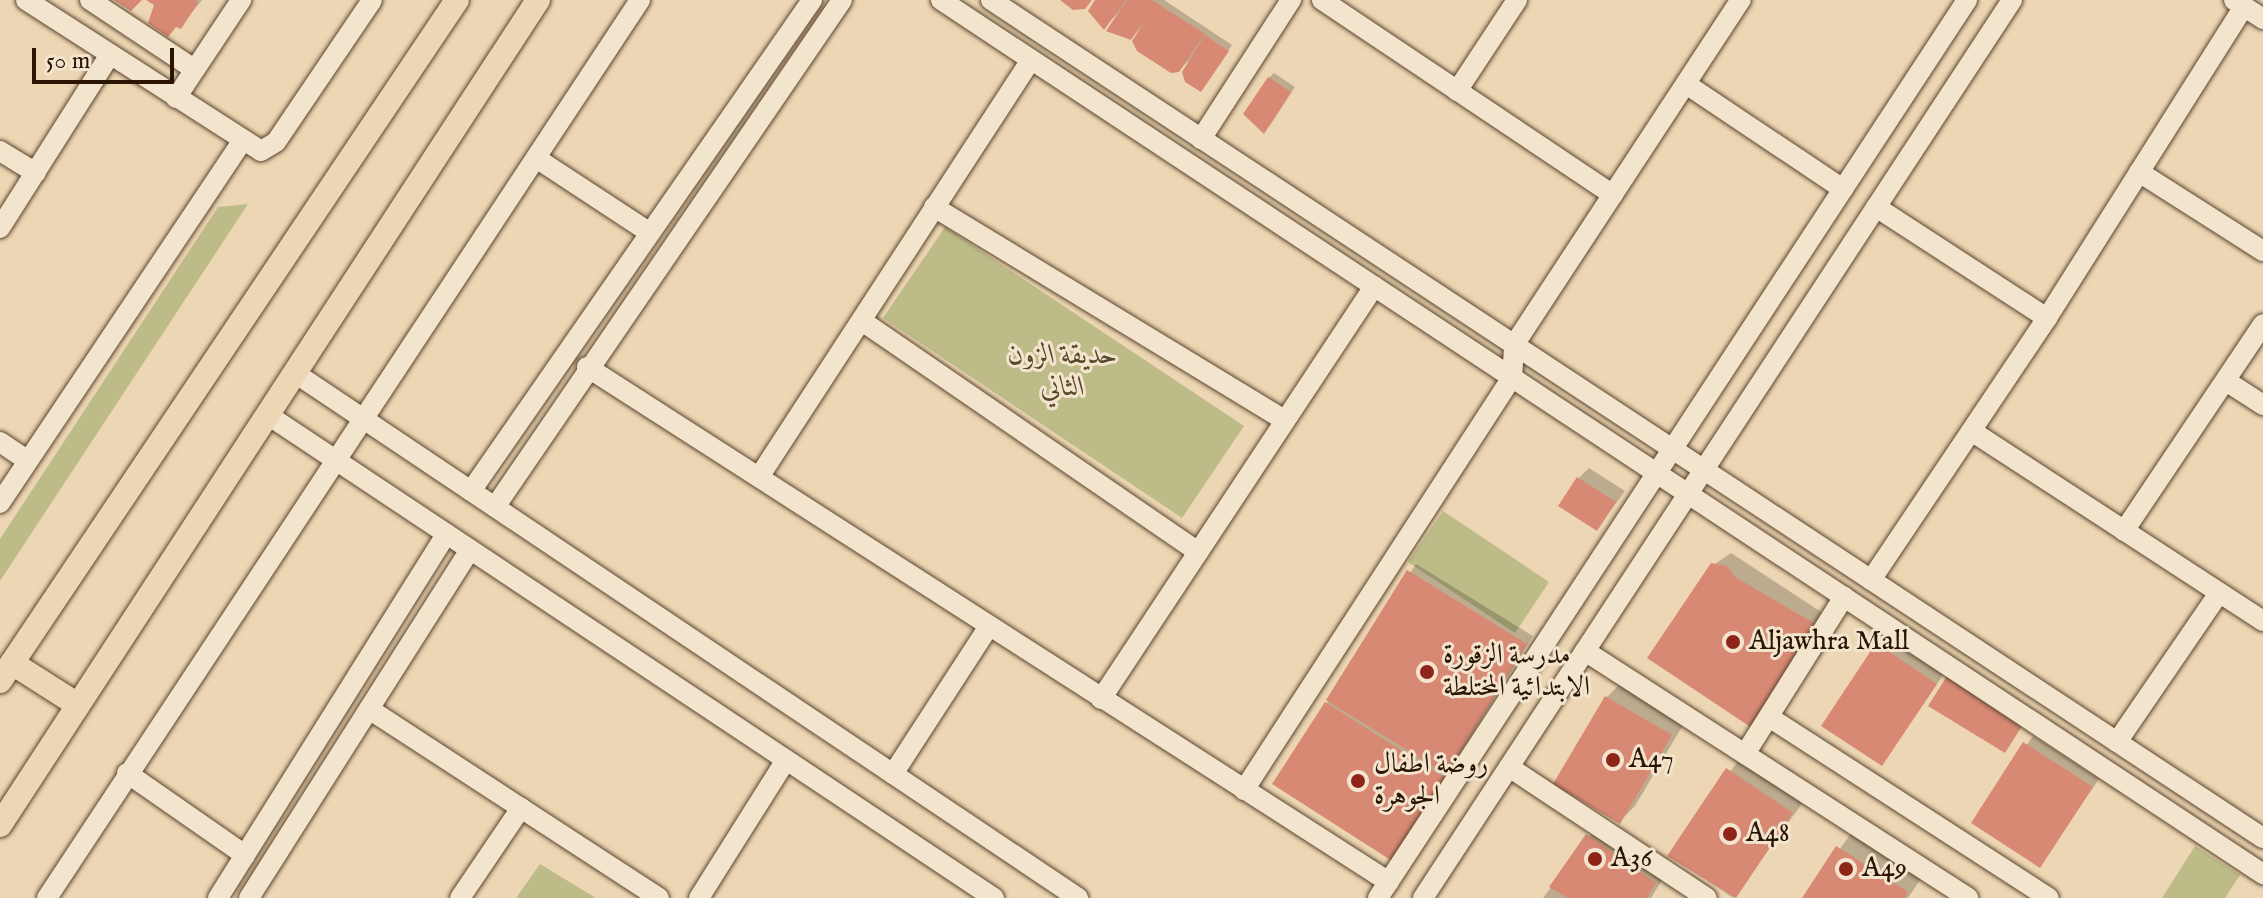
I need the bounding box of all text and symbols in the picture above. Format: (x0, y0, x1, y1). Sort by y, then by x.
scale bar (36, 32, 178, 82)
text: 50 m (46, 46, 90, 77)
park label: حديقة الزون الثاني (1008, 339, 1118, 405)
place label: Aljawhra Mall (1749, 625, 1909, 659)
marker: Aljawhra Mall (1724, 633, 1742, 651)
place label: مدرسة الزقورة الابتدائية المختلطة (1443, 639, 1590, 705)
marker: مدرسة الزقورة الابتدائية المختلطة (1418, 663, 1436, 681)
place label: A47 (1629, 743, 1674, 777)
place label: روضة اطفال الجوهرة (1374, 748, 1488, 814)
marker: A47 (1604, 751, 1622, 769)
marker: روضة اطفال الجوهرة (1349, 772, 1367, 790)
place label: A48 (1746, 817, 1790, 851)
marker: A48 (1721, 825, 1739, 843)
place label: A36 (1611, 842, 1652, 876)
marker: A36 (1586, 850, 1604, 868)
place label: A49 (1862, 852, 1907, 886)
marker: A49 (1837, 860, 1855, 878)

